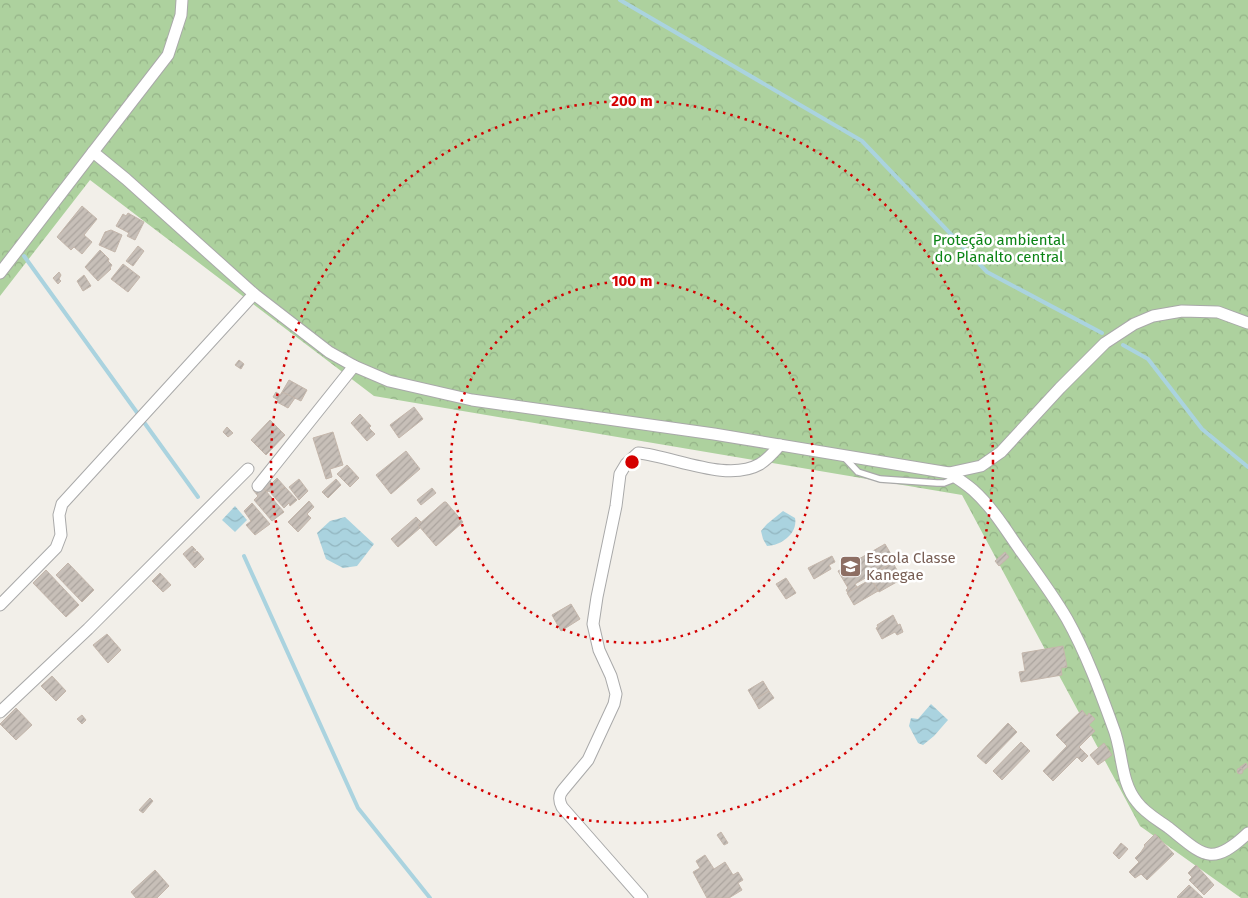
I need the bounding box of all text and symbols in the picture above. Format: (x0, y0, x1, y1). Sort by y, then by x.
text: 200 m (611, 92, 653, 110)
park label: Proteção ambiental do Planalto central (933, 231, 1066, 266)
text: 100 m (612, 272, 652, 290)
centre of rings (623, 453, 641, 471)
place label: Escola Classe Kanegae (866, 549, 956, 584)
school or university icon: Escola Classe Kanegae (838, 555, 862, 579)

